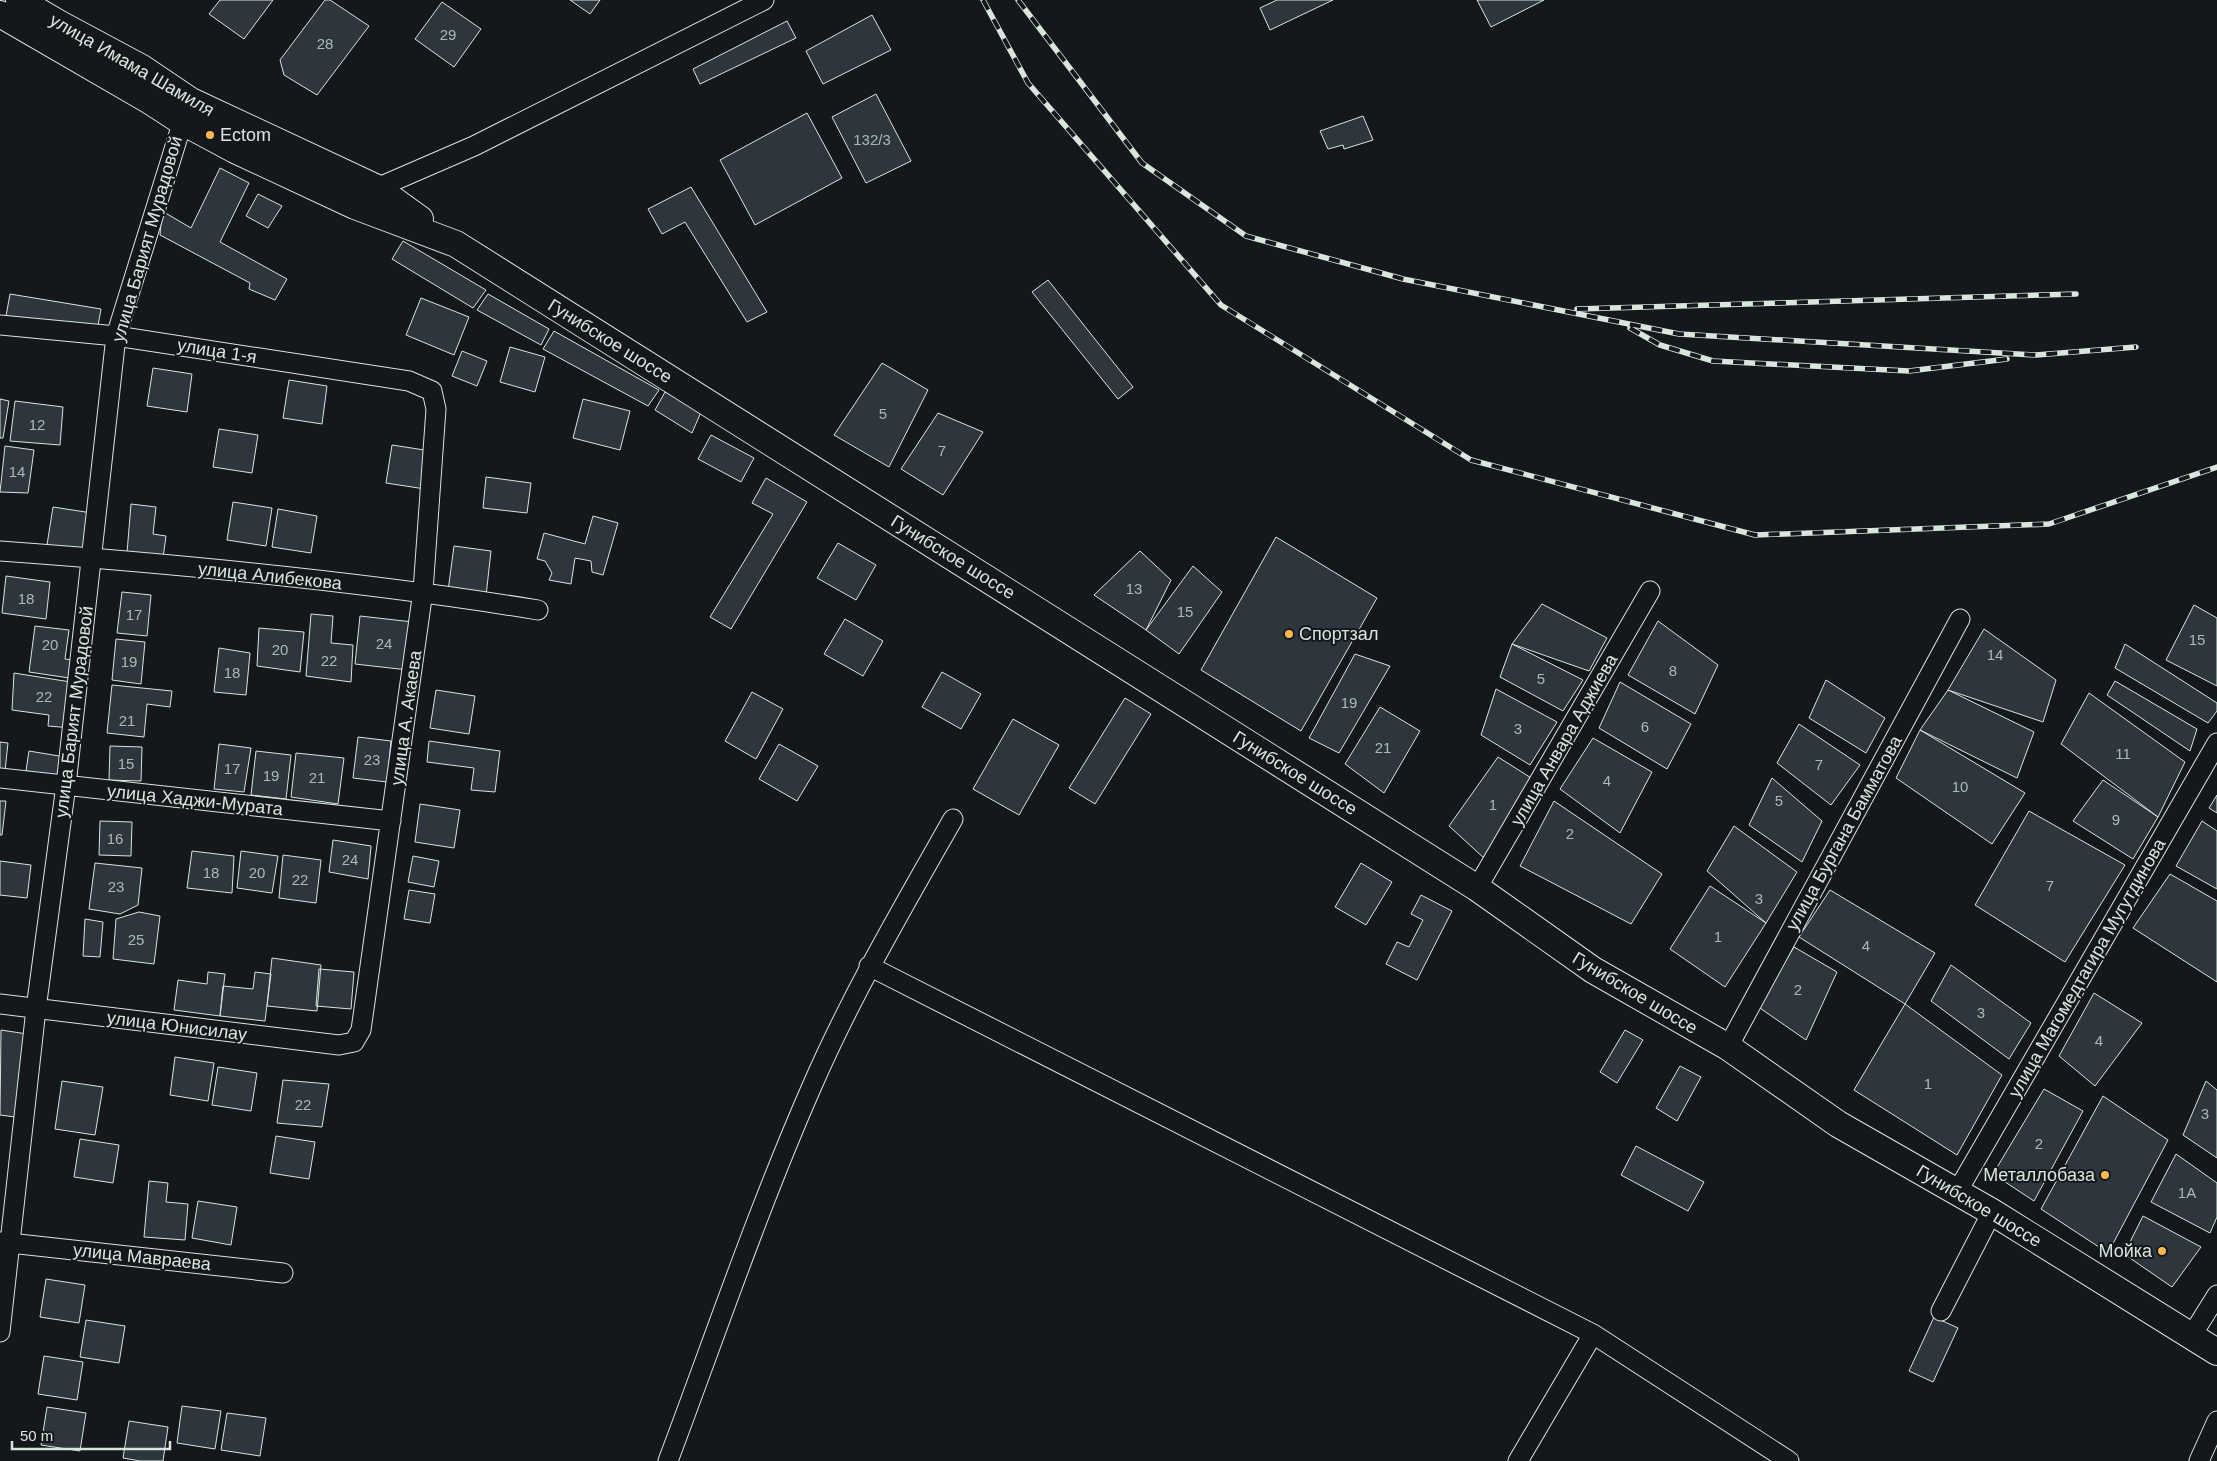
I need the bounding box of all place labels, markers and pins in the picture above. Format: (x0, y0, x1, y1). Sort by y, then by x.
place label: Ectom (220, 125, 271, 145)
marker: Ectom (204, 129, 216, 141)
place label: Спортзал (1299, 624, 1378, 644)
marker: Спортзал (1283, 628, 1295, 640)
place label: Металлобаза (1983, 1165, 2096, 1185)
marker: Металлобаза (2099, 1169, 2111, 1181)
place label: Мойка (2098, 1241, 2153, 1261)
marker: Мойка (2156, 1245, 2168, 1257)

